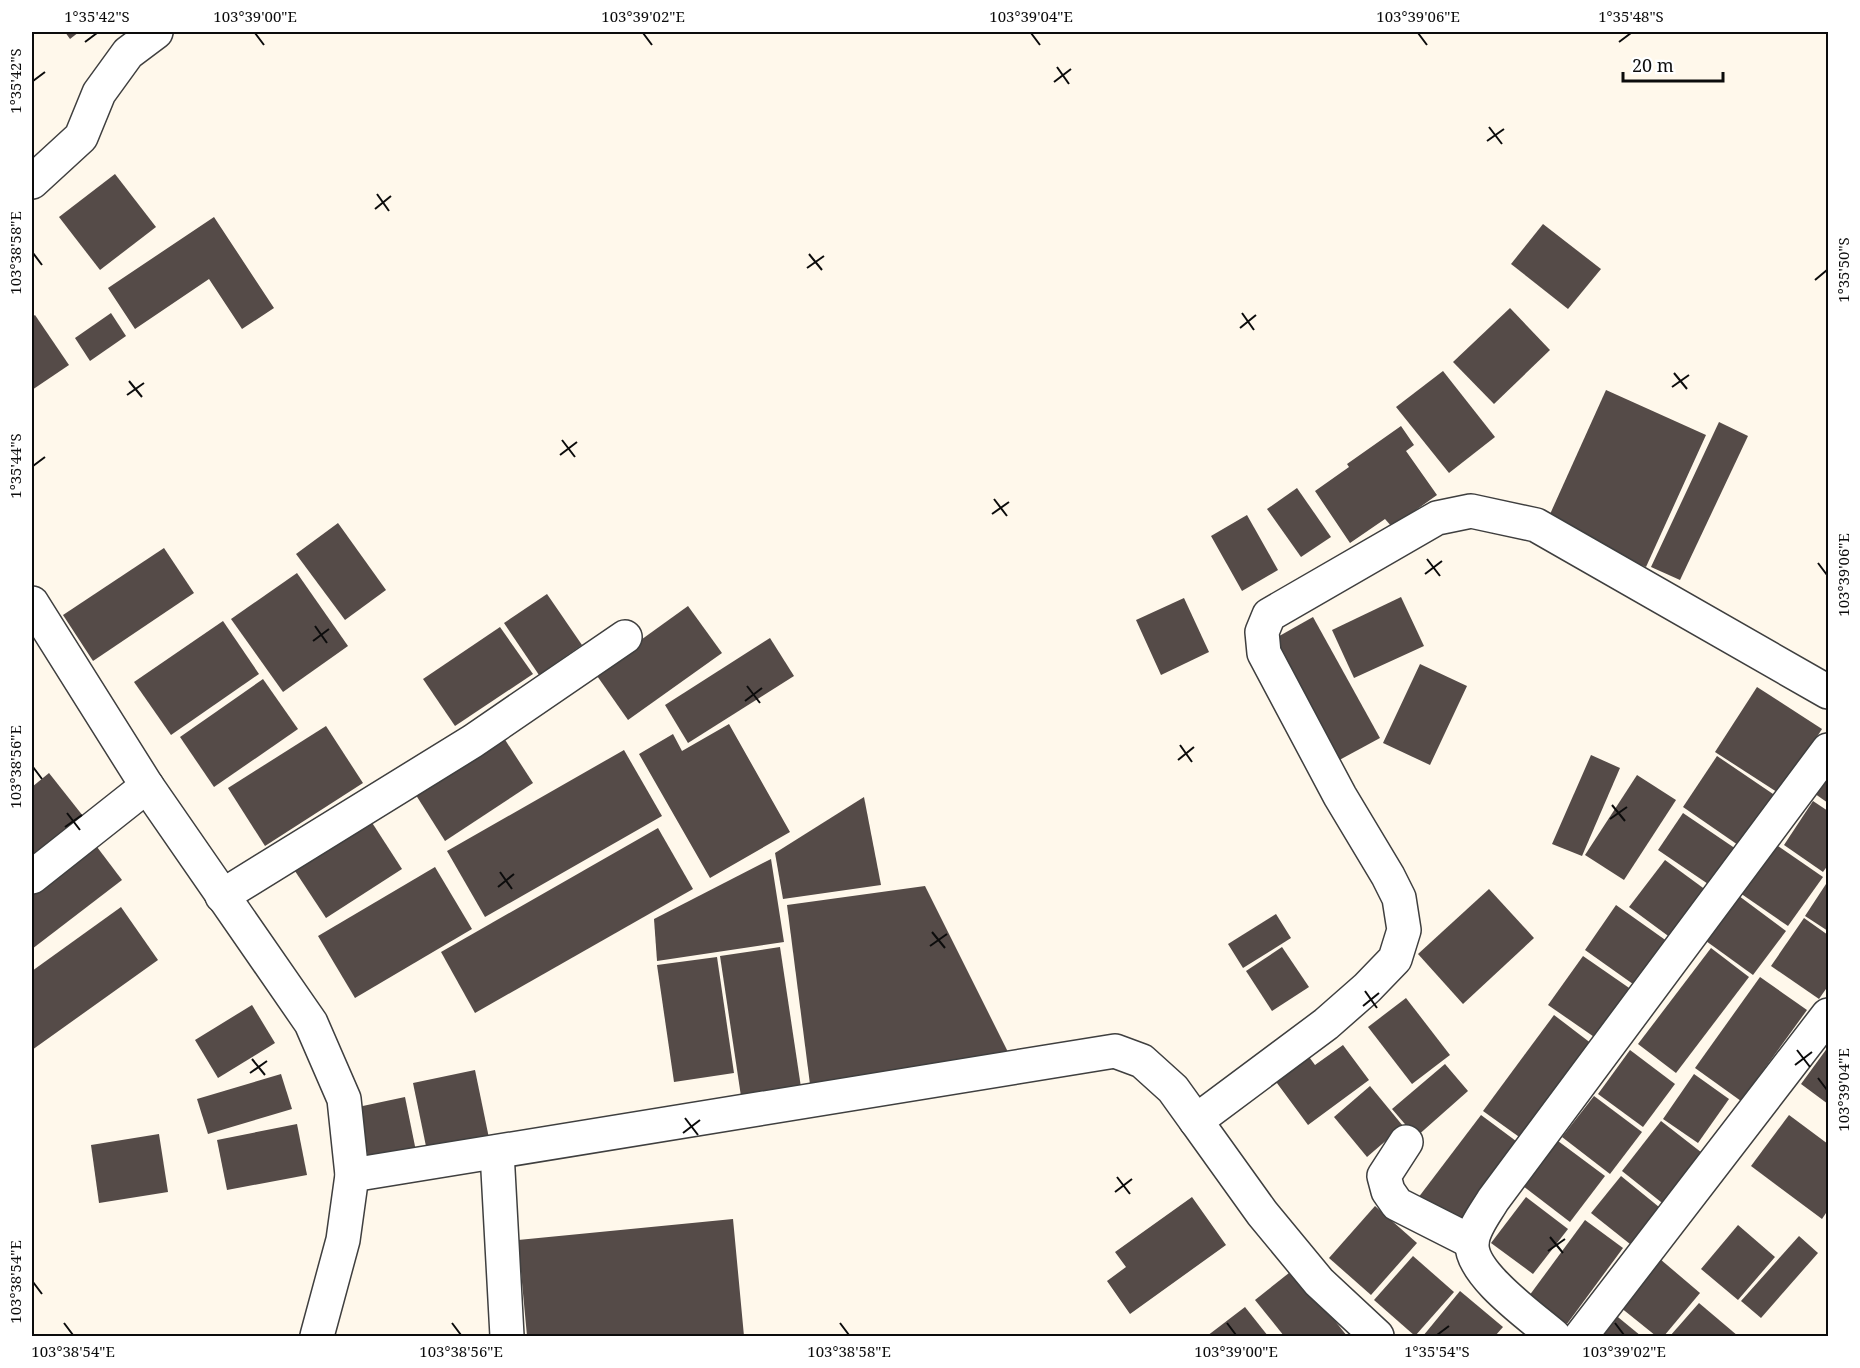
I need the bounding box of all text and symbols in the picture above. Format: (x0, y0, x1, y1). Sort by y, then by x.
text: 1°35'42"S (64, 6, 130, 26)
text: 103°39'00"E (213, 6, 297, 26)
text: 103°39'02"E (601, 6, 685, 26)
text: 103°39'04"E (989, 6, 1073, 26)
text: 103°39'06"E (1376, 6, 1460, 26)
text: 1°35'48"S (1598, 6, 1664, 26)
scale bar (1623, 45, 1724, 83)
text: 1°35'42"S (5, 48, 25, 114)
text: 20 m (1632, 53, 1674, 77)
text: 103°38'58"E (5, 211, 25, 295)
text: 1°35'50"S (1833, 237, 1853, 303)
text: 1°35'44"S (5, 433, 25, 499)
text: 103°39'06"E (1833, 533, 1853, 617)
text: 103°38'56"E (5, 725, 25, 809)
text: 103°39'04"E (1833, 1048, 1853, 1132)
text: 103°38'54"E (5, 1240, 25, 1324)
text: 103°38'54"E (31, 1341, 115, 1361)
text: 103°38'56"E (419, 1341, 503, 1361)
text: 103°38'58"E (807, 1341, 891, 1361)
text: 103°39'00"E (1194, 1341, 1278, 1361)
text: 1°35'54"S (1404, 1341, 1470, 1361)
text: 103°39'02"E (1582, 1341, 1666, 1361)

